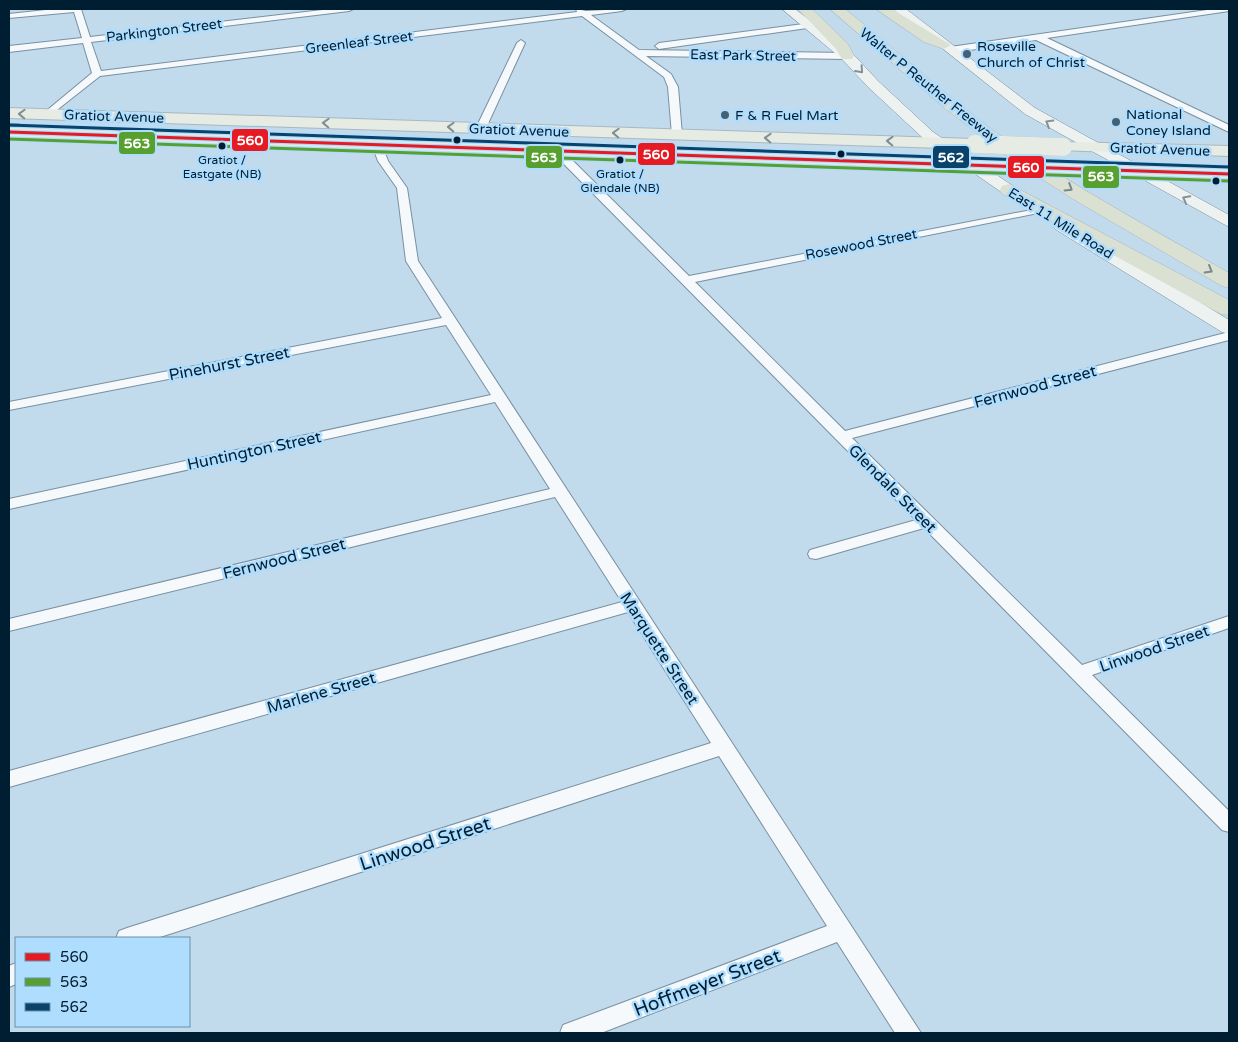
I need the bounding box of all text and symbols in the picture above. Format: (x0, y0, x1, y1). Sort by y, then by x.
street label: Parkington Street (105, 15, 224, 46)
street label: Walter P Reuther Freeway (856, 24, 1002, 147)
street label: Greenleaf Street (304, 27, 414, 58)
place label: Roseville Church of Christ (977, 38, 1086, 71)
street label: East Park Street (690, 46, 797, 65)
marker: Roseville Church of Christ (961, 48, 973, 60)
one-way arrow (854, 65, 863, 74)
street label: Gratiot Avenue (64, 106, 164, 127)
place label: National Coney Island (1126, 106, 1211, 139)
place label: F & R Fuel Mart (735, 107, 839, 124)
one-way arrow (18, 108, 26, 119)
marker: F & R Fuel Mart (719, 109, 731, 121)
marker: National Coney Island (1110, 116, 1122, 128)
one-way arrow (322, 118, 330, 129)
one-way arrow (1046, 119, 1055, 129)
street label: Gratiot Avenue (469, 120, 569, 141)
one-way arrow (447, 122, 455, 133)
line badge: 560 (231, 128, 269, 152)
one-way arrow (612, 128, 620, 138)
line badge: 563 (118, 131, 156, 155)
text: 560 (237, 132, 263, 149)
one-way arrow (764, 132, 772, 143)
text: 563 (124, 135, 150, 152)
unlabelled marker (452, 135, 462, 145)
one-way arrow (886, 136, 894, 147)
street label: Gratiot Avenue (1110, 139, 1210, 160)
marker: Gratiot / Eastgate (NB) (217, 141, 227, 151)
line badge: 560 (637, 142, 676, 166)
line badge: 563 (525, 145, 563, 169)
line badge: 562 (932, 145, 970, 169)
text: 560 (643, 146, 669, 163)
text: 563 (531, 149, 557, 166)
unlabelled marker (836, 149, 846, 159)
text: 562 (938, 149, 964, 166)
place label: Gratiot / Eastgate (NB) (183, 153, 262, 181)
marker: Gratiot / Glendale (NB) (615, 155, 625, 165)
line badge: 560 (1007, 155, 1045, 179)
text: 560 (1013, 159, 1039, 176)
line badge: 563 (1082, 165, 1120, 189)
place label: Gratiot / Glendale (NB) (581, 167, 660, 195)
text: 563 (1088, 168, 1114, 185)
unlabelled marker (1211, 176, 1221, 186)
one-way arrow (1064, 181, 1073, 191)
street label: East 11 Mile Road (1005, 184, 1116, 263)
one-way arrow (1183, 195, 1192, 205)
street label: Rosewood Street (804, 225, 919, 264)
one-way arrow (1204, 264, 1213, 274)
street label: Pinehurst Street (167, 342, 291, 385)
street label: Fernwood Street (972, 361, 1099, 413)
street label: Huntington Street (185, 427, 323, 475)
street label: Glendale Street (844, 440, 941, 537)
street label: Fernwood Street (221, 534, 348, 584)
street label: Marquette Street (615, 588, 703, 709)
street label: Linwood Street (1097, 621, 1212, 677)
street label: Marlene Street (265, 668, 378, 718)
street label: Linwood Street (357, 812, 494, 875)
legend (15, 937, 190, 1027)
street label: Hoffmeyer Street (631, 945, 784, 1021)
text: 560 (60, 948, 88, 966)
text: 563 (60, 973, 88, 991)
text: 562 (60, 998, 88, 1016)

